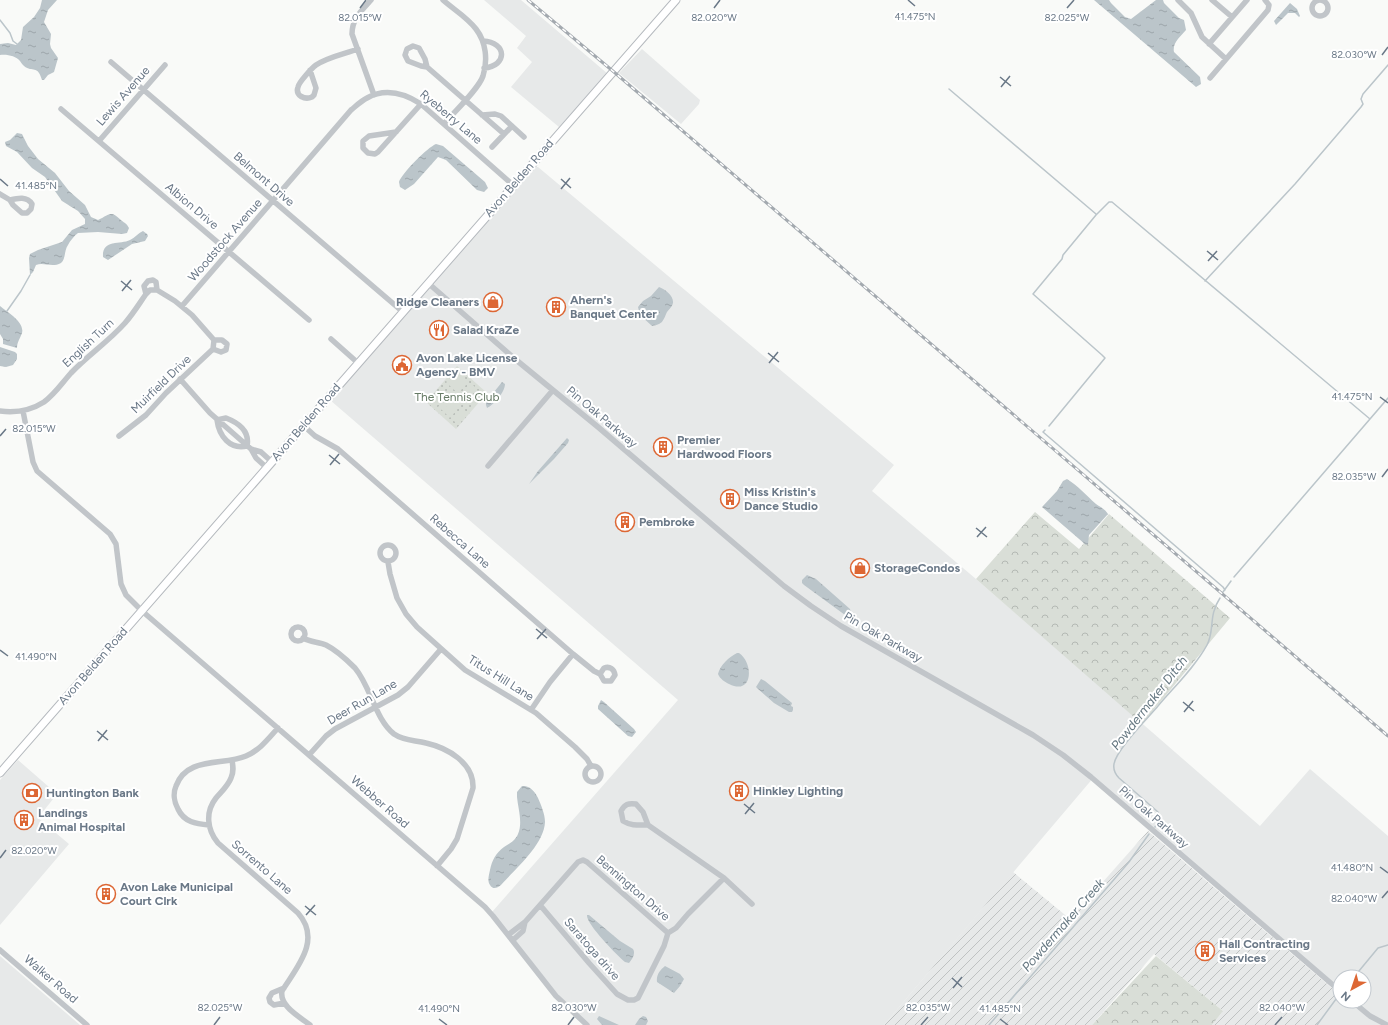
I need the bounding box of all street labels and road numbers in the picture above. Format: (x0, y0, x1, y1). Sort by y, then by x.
street label: Lewis Avenue (93, 63, 153, 129)
street label: Ryeberry Lane (417, 87, 485, 147)
street label: Avon Belden Road (482, 136, 556, 220)
street label: Belmont Drive (231, 149, 297, 209)
street label: Albion Drive (163, 180, 222, 233)
street label: Woodstock Avenue (185, 195, 265, 284)
street label: English Turn (59, 316, 117, 370)
street label: Muirfield Drive (128, 352, 194, 416)
street label: Avon Belden Road (269, 380, 343, 464)
street label: Pin Oak Parkway (564, 383, 641, 451)
street label: Rebecca Lane (427, 511, 493, 571)
street label: Pin Oak Parkway (841, 609, 925, 665)
street label: Avon Belden Road (56, 624, 130, 708)
street label: Titus Hill Lane (466, 652, 537, 704)
street label: Deer Run Lane (325, 676, 400, 728)
street label: Webber Road (348, 773, 412, 831)
street label: Pin Oak Parkway (1116, 783, 1192, 852)
street label: Sorrento Lane (229, 837, 296, 897)
street label: Bennington Drive (593, 852, 673, 924)
street label: Saratoga drive (561, 915, 623, 983)
street label: Walker Road (21, 952, 81, 1006)

